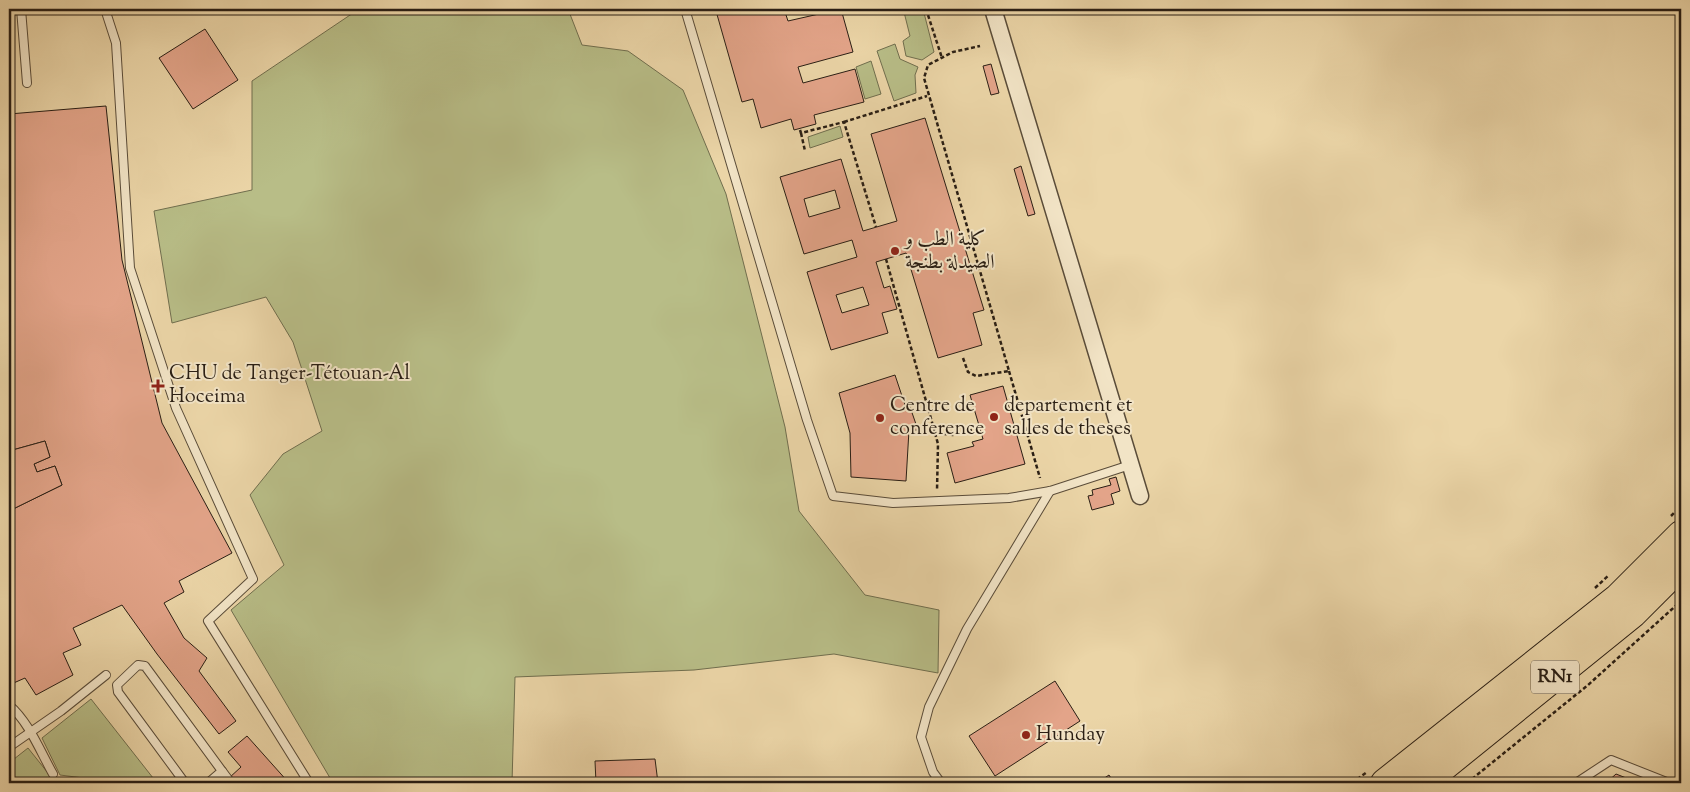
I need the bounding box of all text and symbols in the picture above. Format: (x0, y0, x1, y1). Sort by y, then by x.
place label: كلية الطب و الصيدلة بطنجة (903, 226, 995, 278)
marker: كلية الطب و الصيدلة بطنجة (889, 245, 901, 257)
place label: CHU de Tanger-Tétouan-Al Hoceima (169, 360, 411, 412)
marker: CHU de Tanger-Tétouan-Al Hoceima (151, 379, 165, 393)
place label: Centre de conference (890, 392, 984, 444)
place label: departement et salles de theses (1004, 392, 1133, 444)
marker: departement et salles de theses (988, 411, 1000, 423)
marker: Centre de conference (874, 412, 886, 424)
road number: RN1 (1531, 660, 1579, 694)
place label: Hunday (1036, 721, 1105, 750)
marker: Hunday (1020, 729, 1032, 741)

